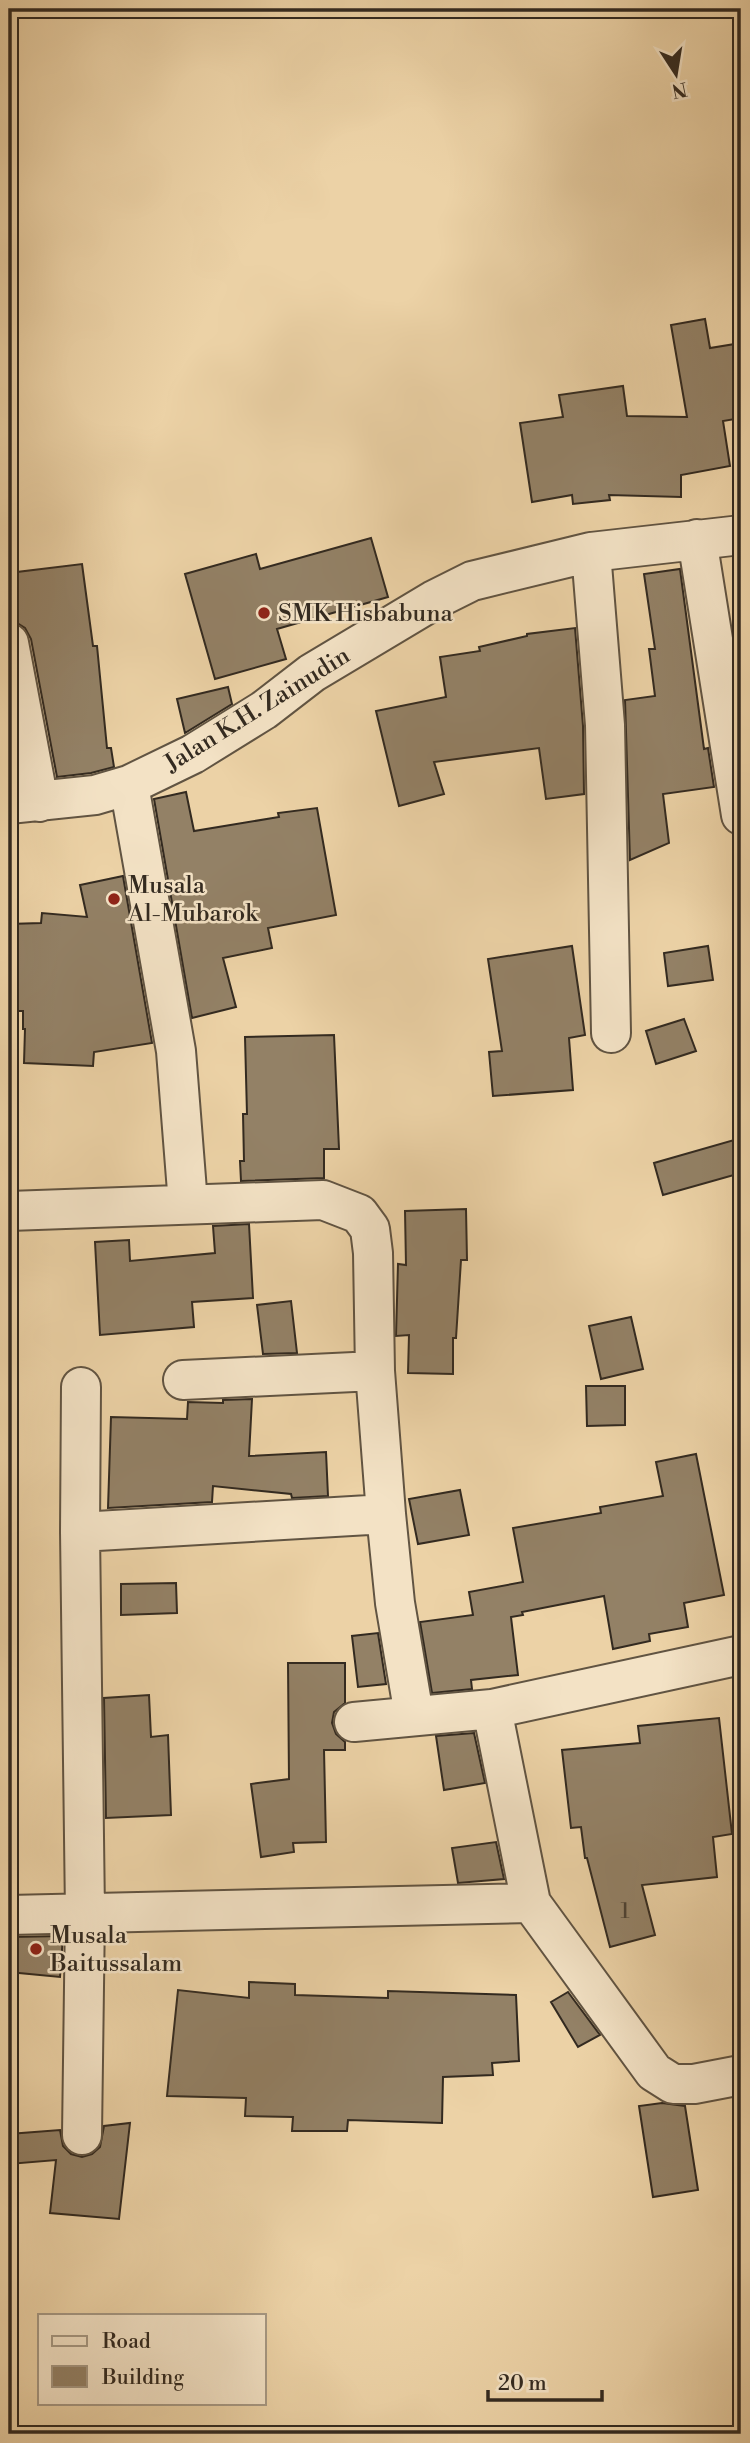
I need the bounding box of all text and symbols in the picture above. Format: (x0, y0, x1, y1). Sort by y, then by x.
north arrow (642, 38, 712, 108)
text: N (669, 76, 689, 103)
place label: SMK Hisbabuna (278, 599, 454, 629)
marker: SMK Hisbabuna (256, 605, 272, 621)
street label: Jalan K.H. Zainudin (158, 641, 356, 779)
place label: Musala Al-Mubarok (127, 871, 259, 929)
marker: Musala Al-Mubarok (106, 891, 122, 907)
house number: 1 (620, 1899, 630, 1925)
place label: Musala Baitussalam (49, 1921, 182, 1979)
marker: Musala Baitussalam (28, 1941, 44, 1957)
legend (38, 2314, 266, 2404)
text: Road (102, 2329, 151, 2355)
scale bar (488, 2359, 601, 2403)
text: Building (101, 2365, 184, 2391)
text: 20 m (498, 2371, 547, 2397)

